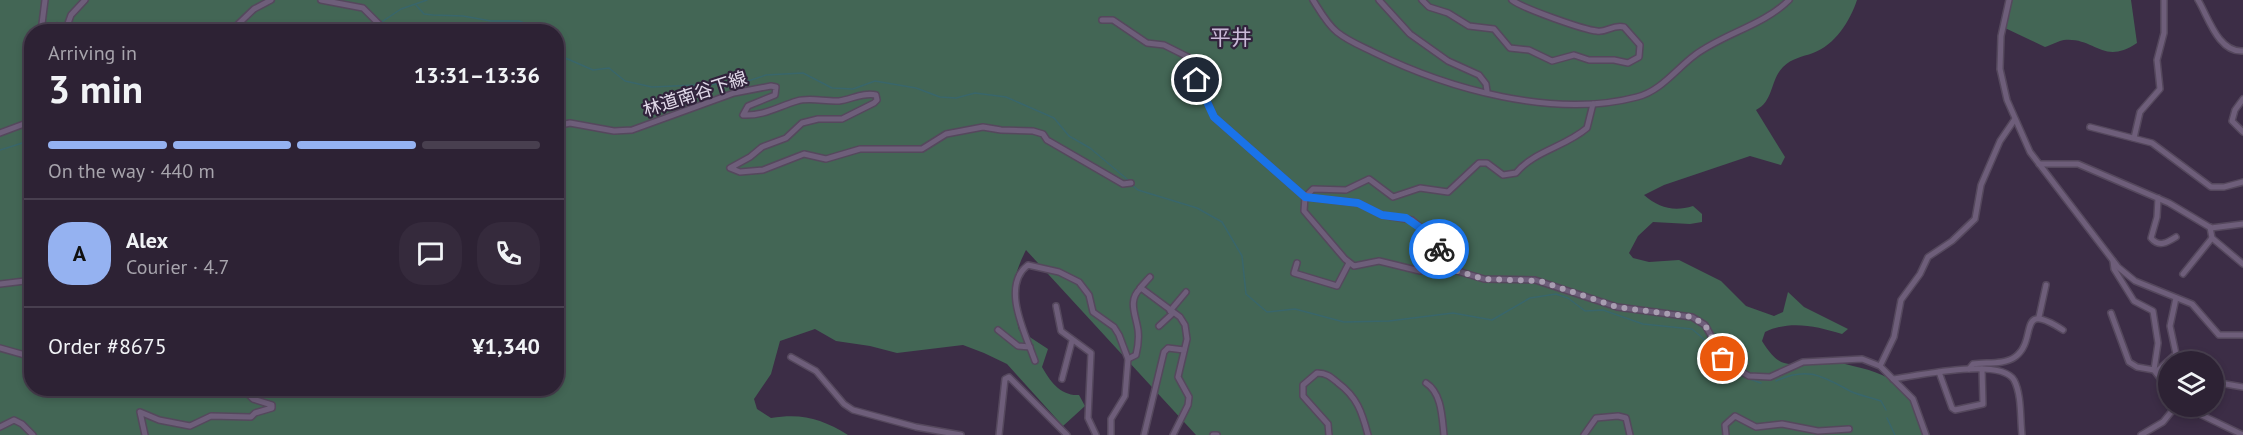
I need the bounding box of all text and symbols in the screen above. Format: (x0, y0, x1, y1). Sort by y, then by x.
district label: 平井 (1210, 24, 1252, 51)
text: Arriving in (48, 40, 137, 66)
pin (1171, 54, 1222, 105)
text: 13:31–13:36 (414, 61, 540, 89)
text: 3 min (48, 63, 143, 114)
icon: home (1180, 63, 1213, 96)
street label: 林道南谷下線 (640, 66, 750, 121)
text: On the way · 440 m (48, 158, 215, 184)
courier (1409, 219, 1469, 279)
button: chat (399, 222, 462, 285)
button: phone (477, 222, 540, 285)
text: Alex (126, 226, 168, 254)
icon: bike (1423, 233, 1456, 266)
text: A (73, 239, 86, 267)
text: Courier · 4.7 (126, 254, 229, 280)
text: Order #8675 (48, 332, 167, 360)
text: ¥1,340 (472, 332, 540, 360)
pin (1697, 333, 1748, 384)
icon: bag (1706, 342, 1739, 375)
map controls (2158, 351, 2224, 417)
button: layers (2158, 351, 2224, 417)

